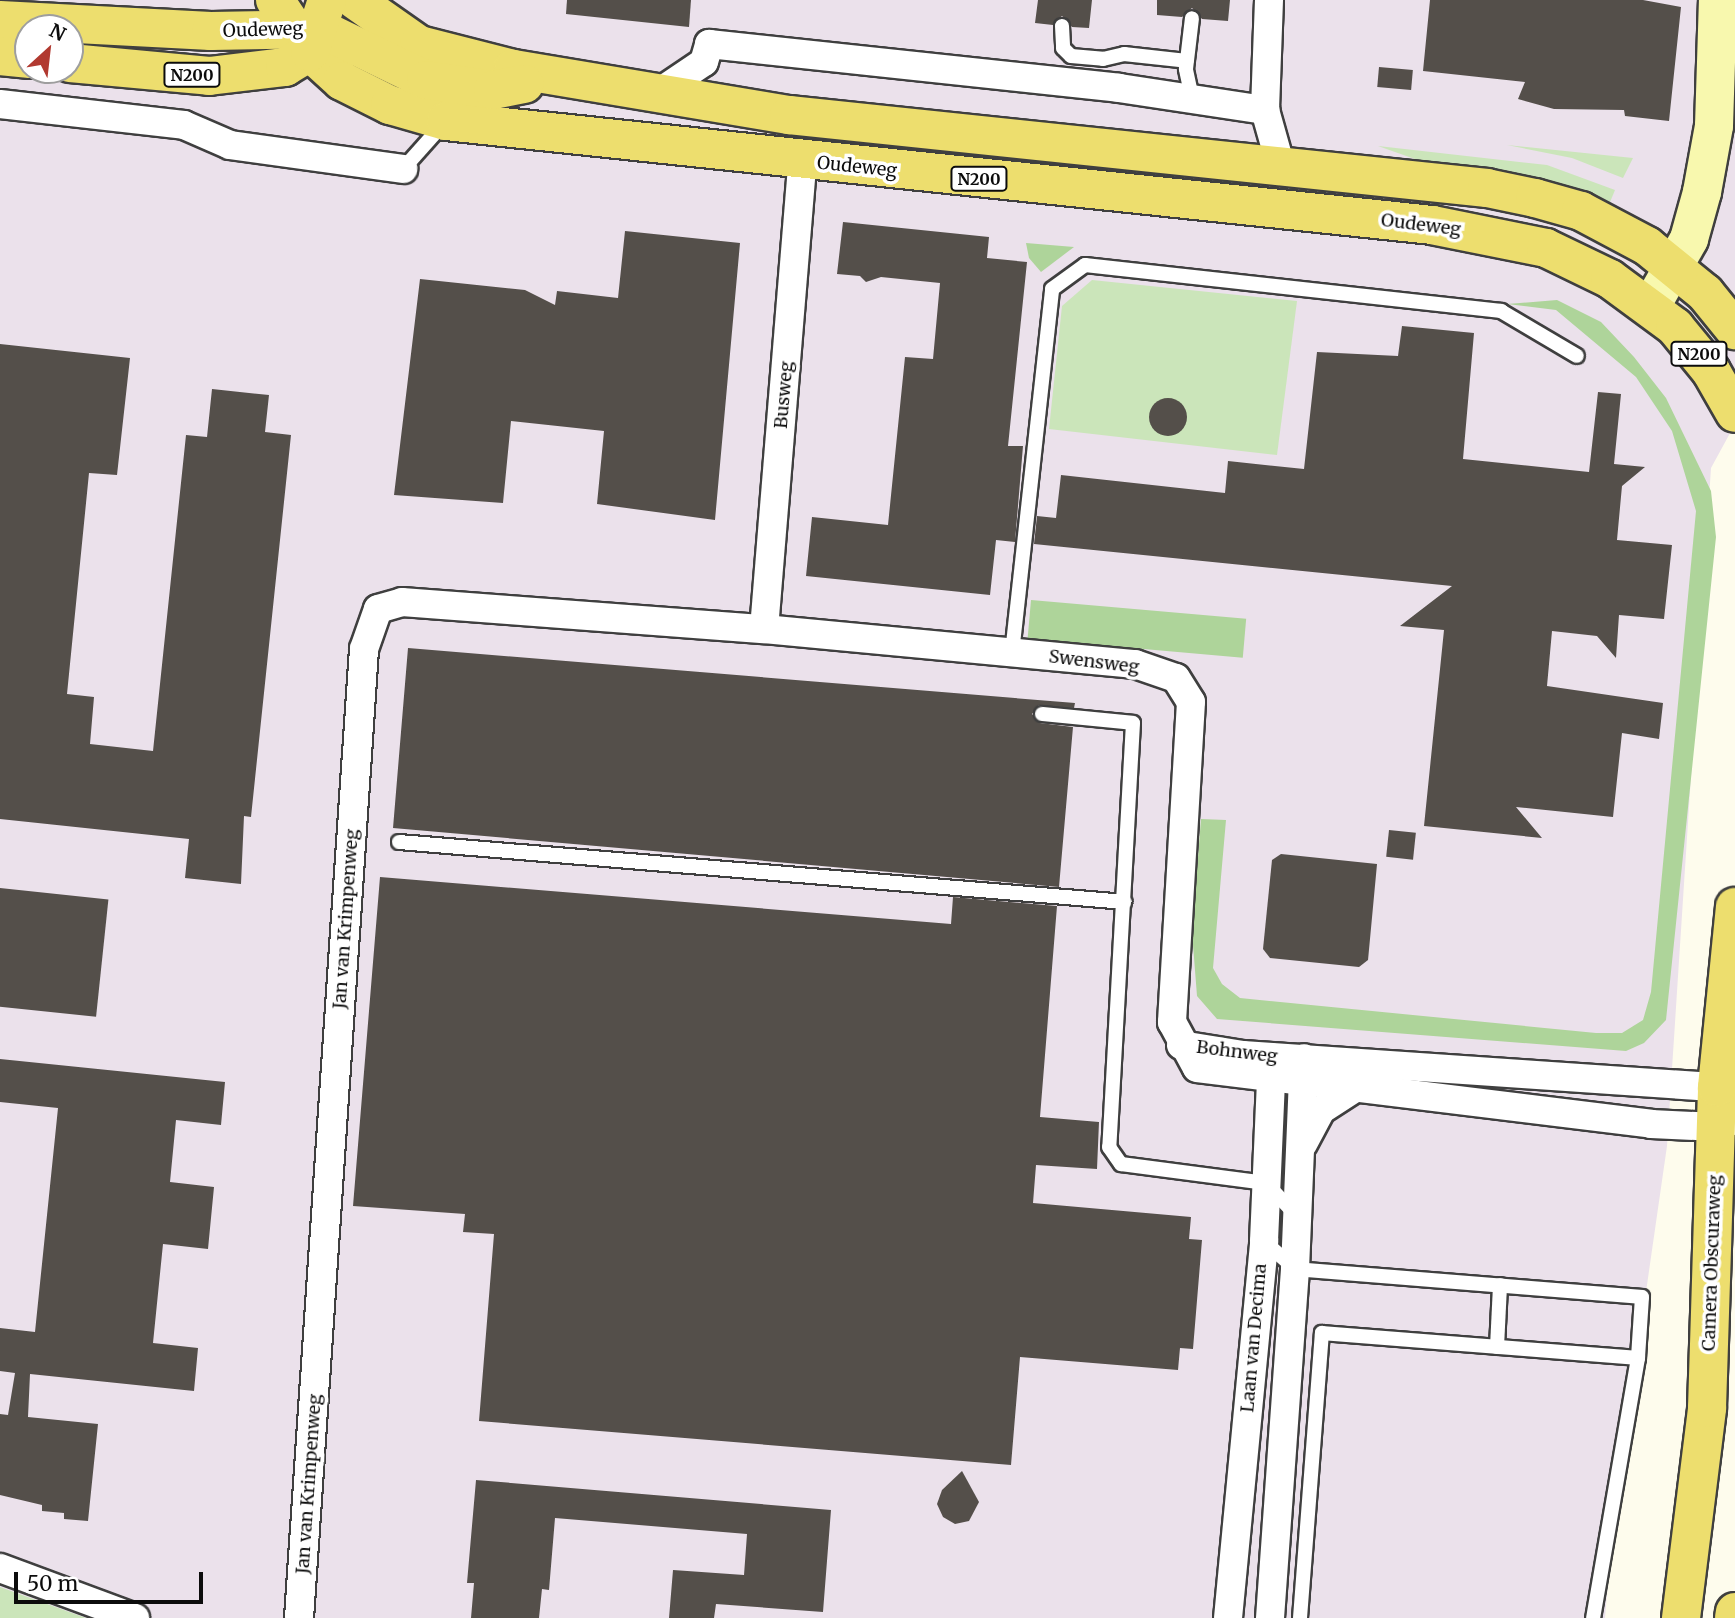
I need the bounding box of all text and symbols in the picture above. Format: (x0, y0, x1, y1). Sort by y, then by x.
north arrow (14, 14, 84, 84)
text: N (45, 18, 70, 46)
street label: Oudeweg (222, 18, 304, 42)
road number: N200 (162, 62, 222, 88)
street label: Oudeweg (816, 152, 898, 182)
road number: N200 (949, 167, 1009, 192)
street label: Oudeweg (1380, 209, 1462, 241)
road number: N200 (1669, 342, 1729, 366)
street label: Busweg (770, 360, 798, 430)
street label: Swensweg (1047, 646, 1141, 678)
street label: Jan van Krimpenweg (329, 828, 363, 1010)
street label: Bohnweg (1195, 1036, 1279, 1068)
street label: Camera Obscuraweg (1698, 1174, 1726, 1352)
street label: Laan van Decima (1237, 1263, 1271, 1413)
street label: Jan van Krimpenweg (292, 1393, 326, 1575)
scale bar (18, 1558, 206, 1602)
text: 50 m (27, 1570, 78, 1597)

